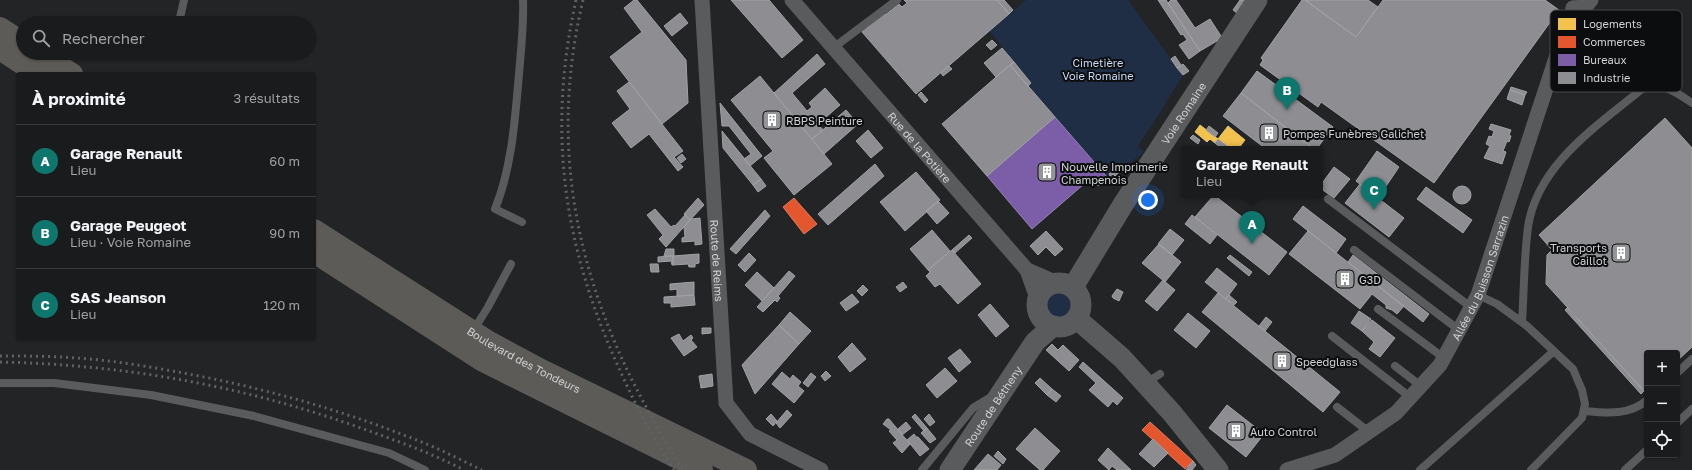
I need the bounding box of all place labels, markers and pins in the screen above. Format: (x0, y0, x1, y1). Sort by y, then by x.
pin: B (1274, 77, 1300, 110)
building icon: RBPS Peinture (761, 109, 783, 131)
place label: RBPS Peinture (786, 114, 863, 127)
building icon: Pompes Funèbres Galichet (1258, 122, 1280, 144)
place label: Pompes Funèbres Galichet (1283, 127, 1424, 140)
place label: Nouvelle Imprimerie Champenois (1061, 160, 1168, 186)
building icon: Nouvelle Imprimerie Champenois (1036, 161, 1058, 183)
pin: C (1361, 177, 1387, 210)
pin: A (1239, 211, 1265, 244)
place label: Transports Caillot (1550, 241, 1607, 267)
building icon: Transports Caillot (1610, 242, 1632, 264)
building icon: G3D (1334, 268, 1356, 290)
place label: G3D (1359, 273, 1381, 286)
building icon: Speedglass (1271, 350, 1293, 372)
place label: Speedglass (1296, 355, 1358, 368)
building icon: Auto Control (1225, 420, 1247, 442)
place label: Auto Control (1250, 425, 1317, 438)

